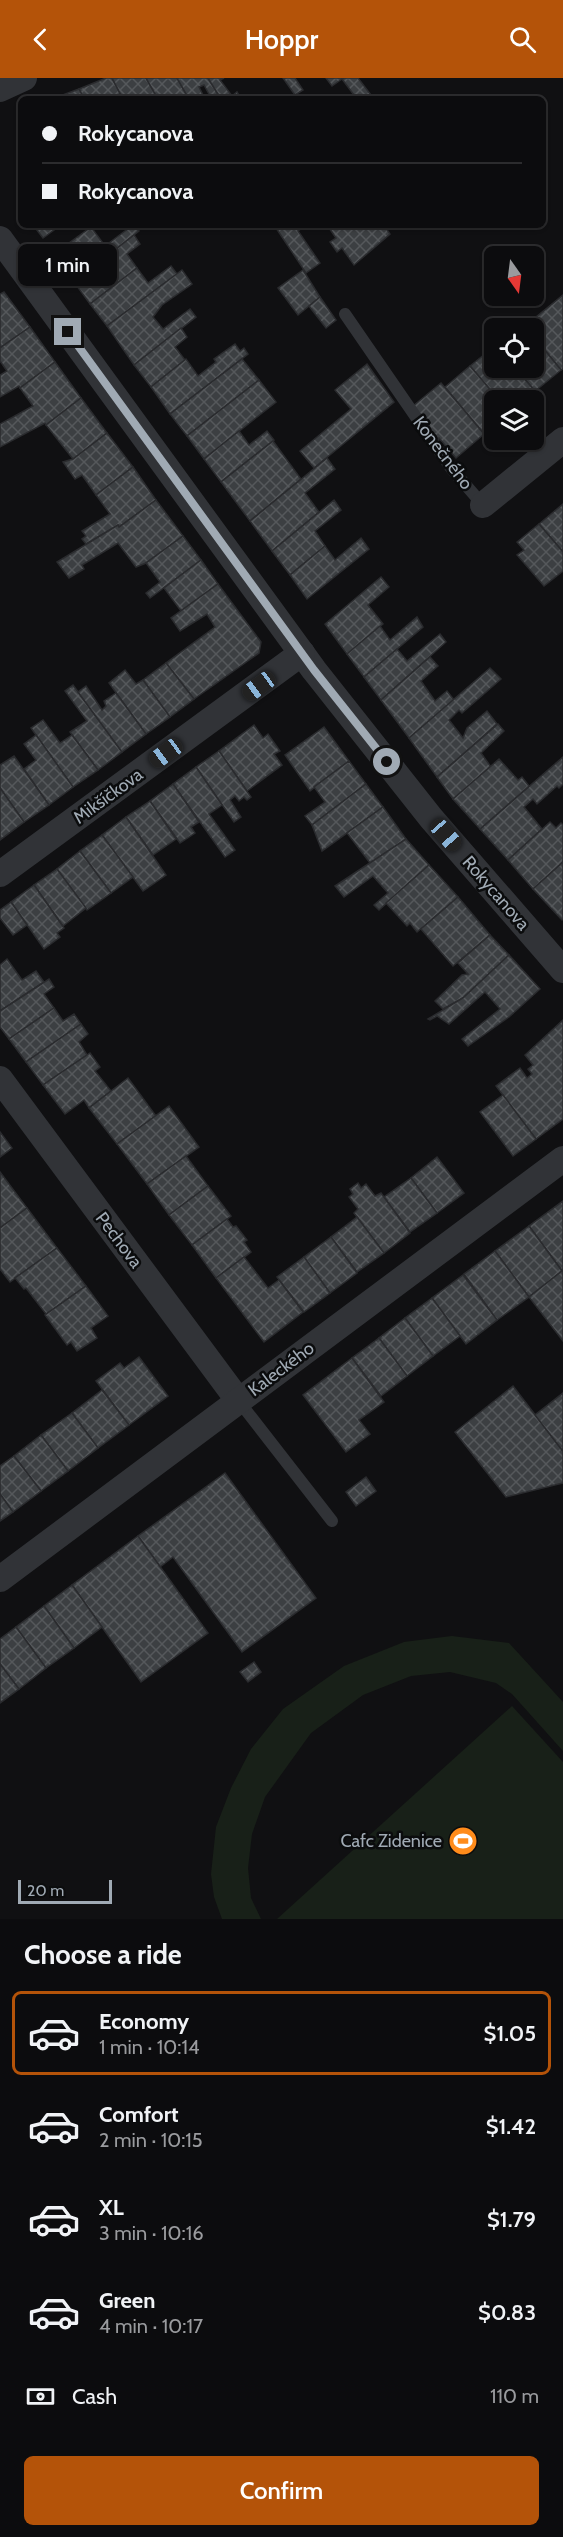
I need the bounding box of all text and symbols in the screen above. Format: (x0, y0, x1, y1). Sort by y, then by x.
icon: back (24, 23, 57, 56)
text: Hoppr (245, 23, 318, 56)
icon: search (506, 23, 539, 56)
text: Rokycanova (78, 120, 193, 147)
text: Rokycanova (78, 178, 193, 205)
callout: 1 min (19, 245, 118, 287)
north arrow (484, 246, 544, 306)
map controls (484, 246, 544, 450)
text: 1 min (45, 253, 90, 277)
route end (54, 318, 81, 345)
button: locate (484, 318, 544, 378)
button: layers (484, 390, 544, 450)
street label: Konečného (408, 412, 478, 494)
car (239, 668, 279, 704)
car (146, 735, 186, 771)
route start (373, 748, 400, 775)
street label: Mikšíčkova (69, 763, 147, 829)
car (427, 816, 465, 854)
street label: Rokycanova (458, 851, 535, 935)
street label: Pechova (91, 1208, 147, 1273)
street label: Kaleckého (244, 1337, 318, 1401)
sports icon: Cafc Zidenice (447, 1825, 479, 1857)
place label: Cafc Zidenice (340, 1830, 442, 1852)
scale bar (18, 1877, 112, 1904)
text: 20 m (27, 1881, 64, 1900)
text: Choose a ride (24, 1938, 182, 1971)
icon: car (27, 2006, 81, 2060)
text: Economy (99, 2008, 189, 2035)
text: $1.05 (484, 2020, 536, 2047)
text: 1 min · 10:14 (99, 2035, 199, 2059)
icon: car (27, 2099, 81, 2153)
text: Comfort (99, 2101, 178, 2128)
text: $1.42 (486, 2113, 536, 2140)
text: 2 min · 10:15 (99, 2128, 203, 2152)
icon: car (27, 2192, 81, 2246)
text: XL (99, 2194, 124, 2221)
text: $1.79 (487, 2206, 536, 2233)
text: 3 min · 10:16 (99, 2221, 204, 2245)
icon: car (27, 2285, 81, 2339)
text: Green (99, 2287, 155, 2314)
text: $0.83 (478, 2299, 536, 2326)
text: 4 min · 10:17 (99, 2314, 203, 2338)
icon: cash (24, 2380, 57, 2413)
text: Cash (72, 2383, 117, 2410)
text: 110 m (490, 2384, 539, 2408)
button: Confirm (24, 2456, 539, 2525)

